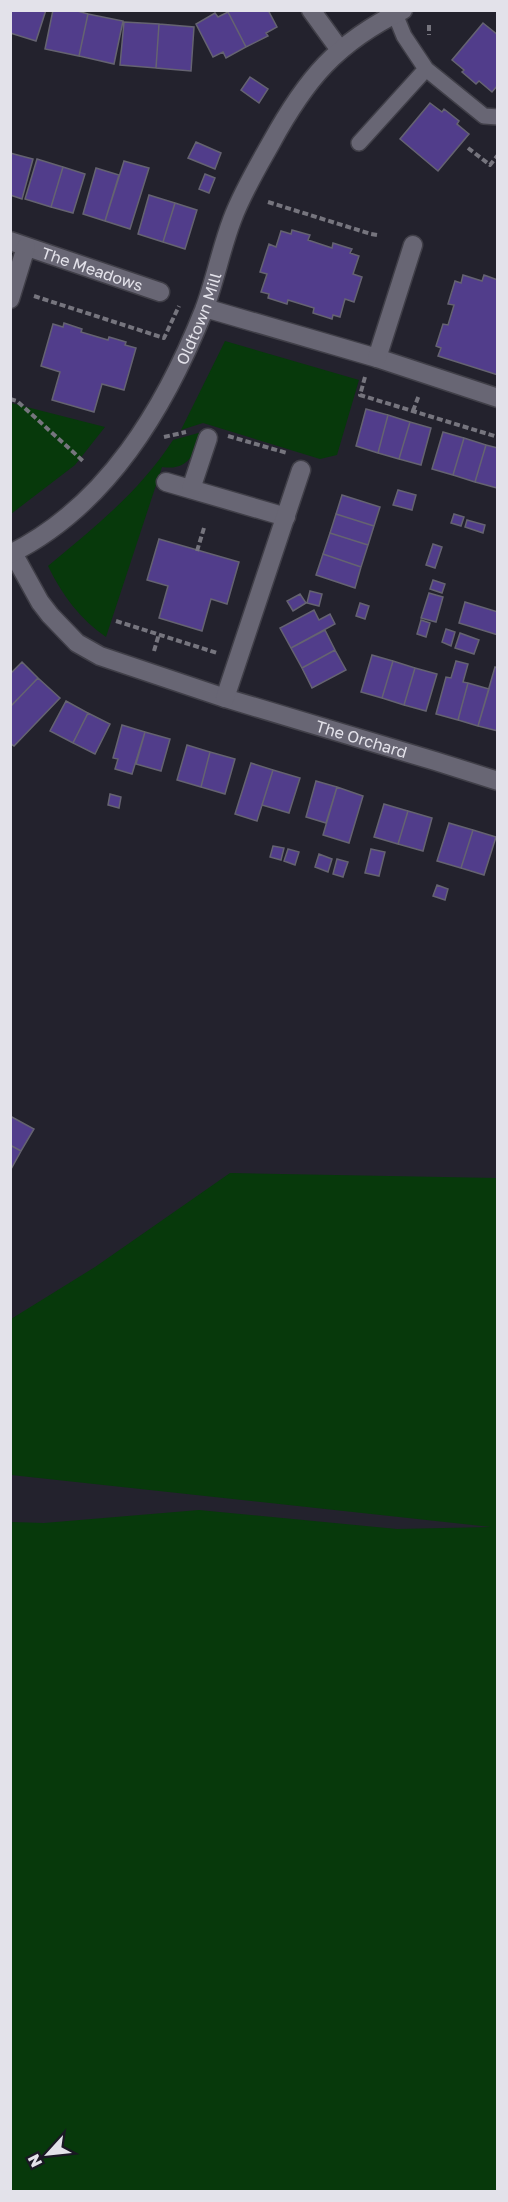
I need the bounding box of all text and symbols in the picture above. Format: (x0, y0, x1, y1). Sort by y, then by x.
street label: The Meadows (39, 242, 146, 296)
street label: Oldtown Mill (171, 270, 225, 368)
street label: The Orchard (313, 716, 410, 762)
north arrow (18, 2124, 78, 2184)
text: N (23, 2151, 46, 2171)

